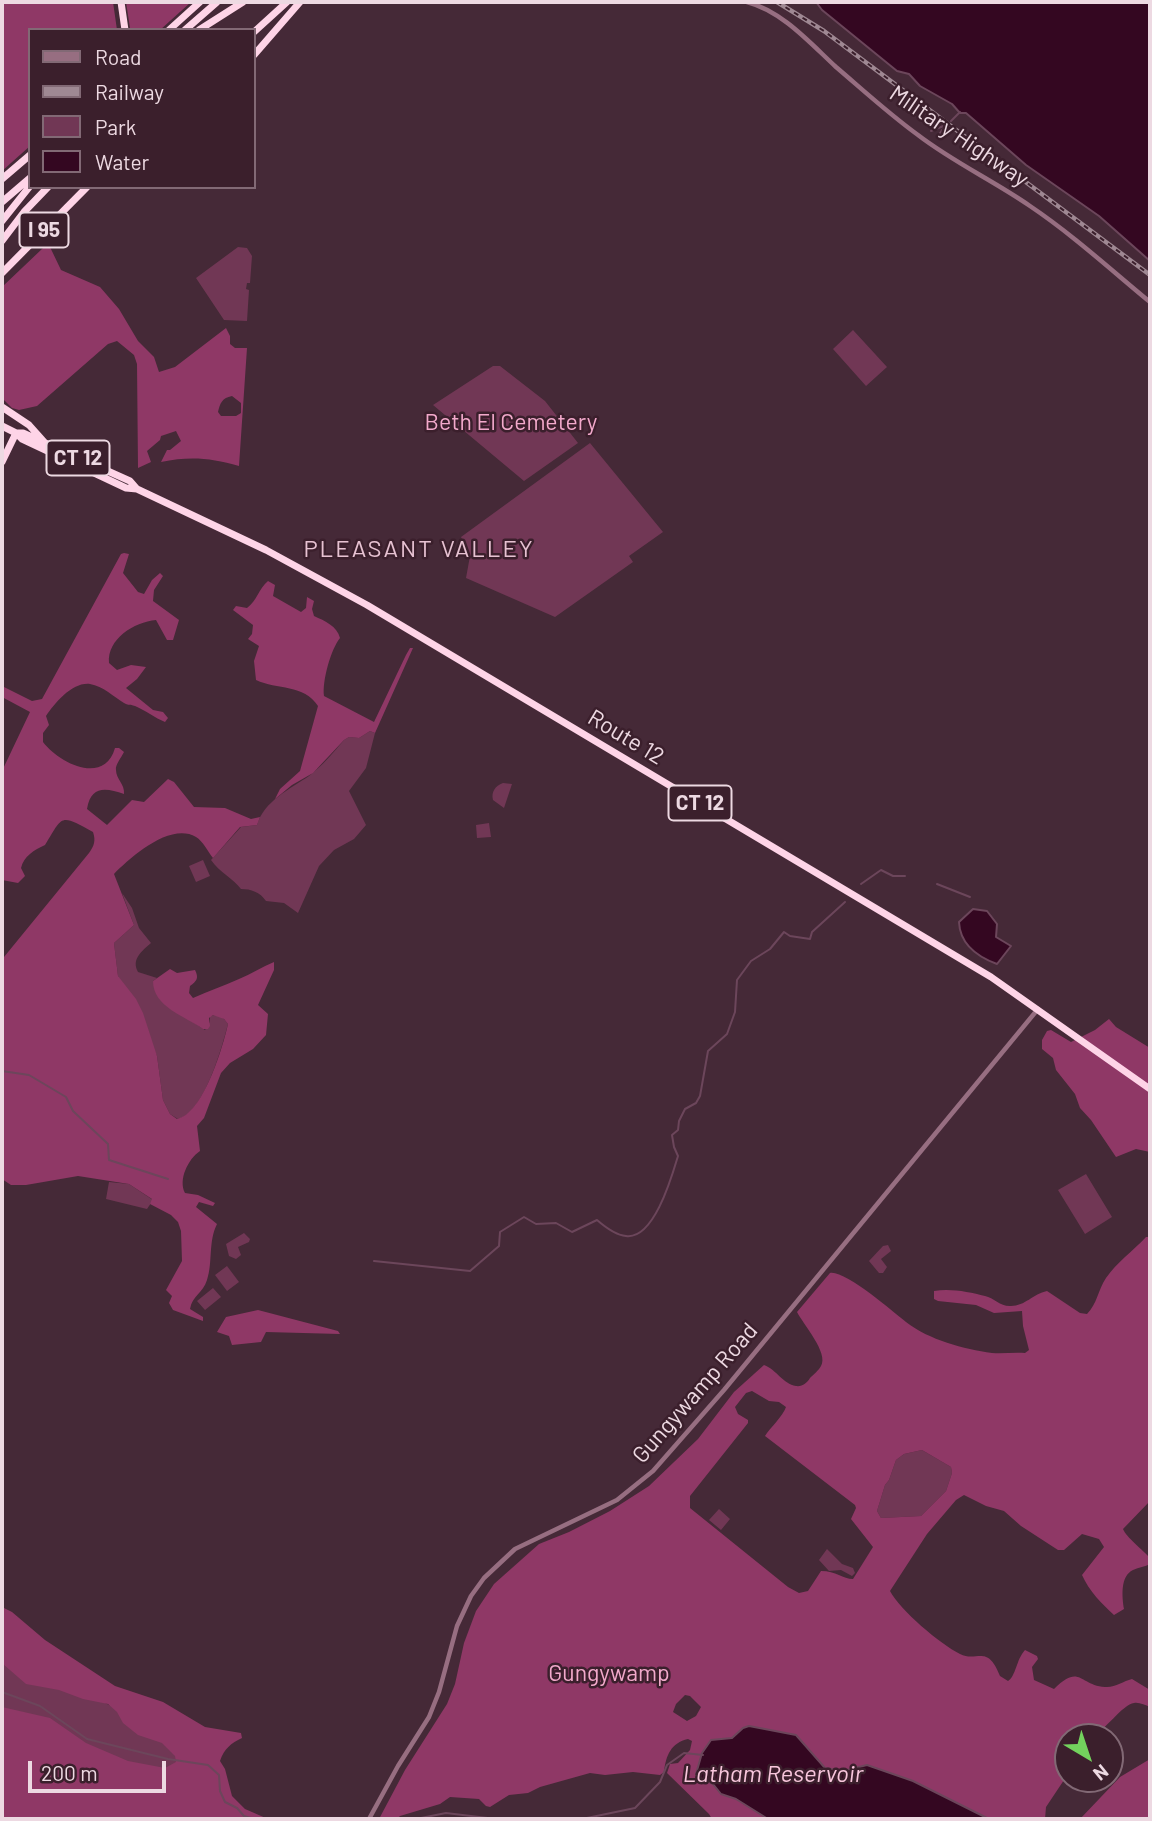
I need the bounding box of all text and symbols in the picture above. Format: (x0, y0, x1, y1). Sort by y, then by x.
legend (28, 28, 256, 189)
text: Road (95, 44, 141, 69)
text: Railway (95, 79, 164, 104)
street label: Military Highway (884, 79, 1034, 193)
text: Park (95, 114, 136, 139)
text: Water (95, 149, 149, 174)
road number: I 95 (20, 212, 68, 247)
park label: Beth El Cemetery (425, 408, 597, 436)
road number: CT 12 (46, 440, 110, 476)
district label: PLEASANT VALLEY (305, 535, 533, 563)
street label: Route 12 (583, 704, 669, 770)
road number: CT 12 (668, 786, 732, 820)
street label: Gungywamp Road (627, 1317, 763, 1469)
park label: Gungywamp (548, 1659, 670, 1687)
north arrow (1054, 1723, 1124, 1793)
scale bar (32, 1748, 170, 1792)
text: 200 m (41, 1760, 98, 1785)
water label: Latham Reservoir (683, 1760, 863, 1788)
text: N (1089, 1760, 1113, 1786)

